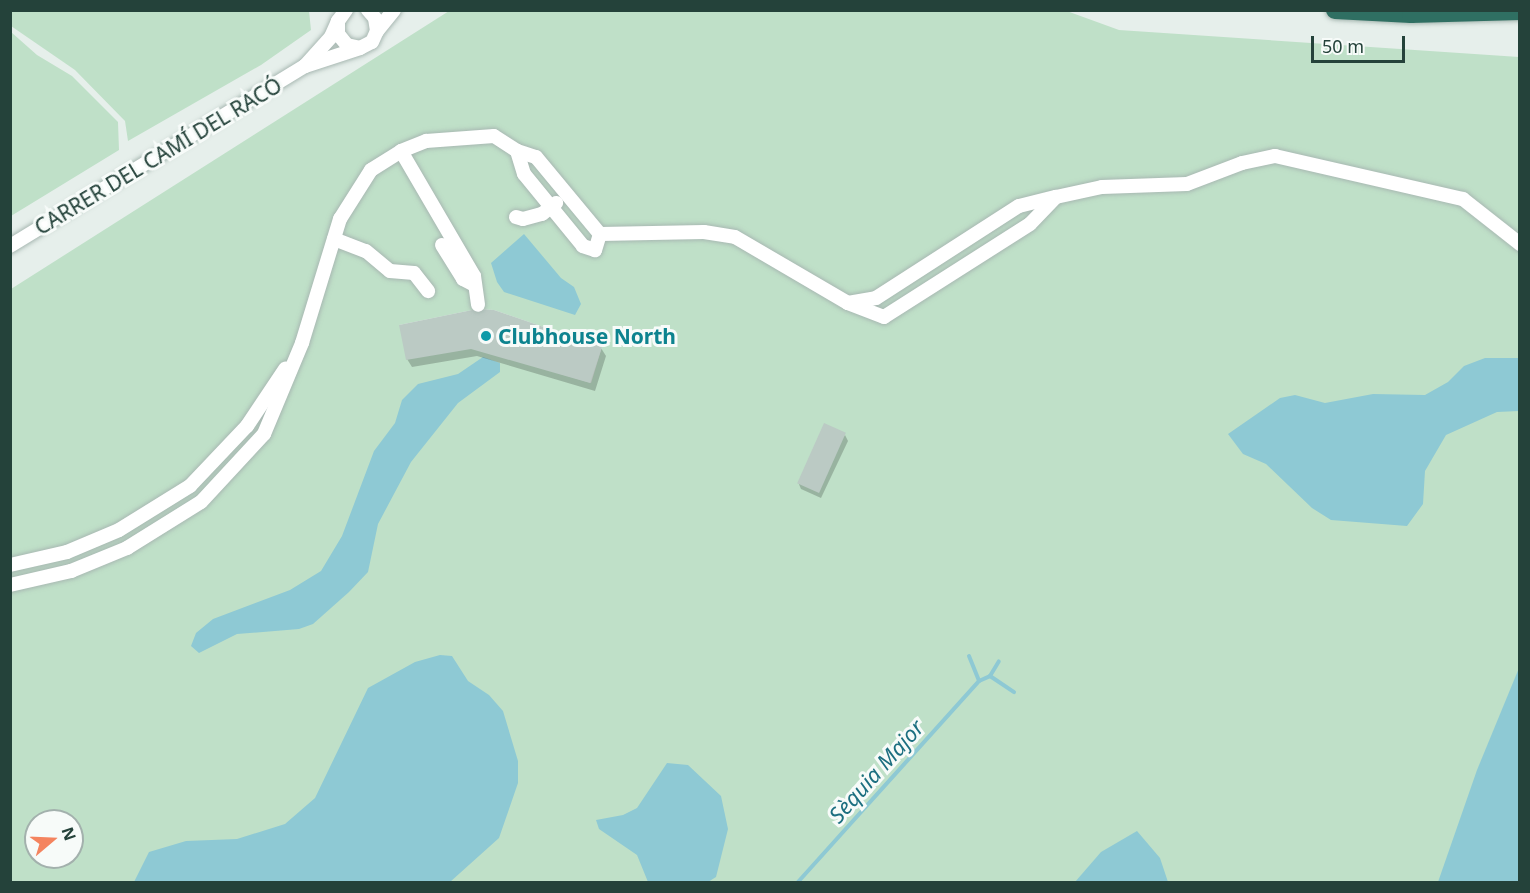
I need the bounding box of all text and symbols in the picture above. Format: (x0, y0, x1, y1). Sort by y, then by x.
scale bar (1314, 24, 1408, 62)
text: 50 m (1322, 34, 1364, 58)
street label: CARRER DEL CAMÍ DEL RACÓ (30, 72, 286, 240)
place label: Clubhouse North (498, 323, 676, 349)
marker: Clubhouse North (479, 329, 493, 343)
water label: Sèquia Major (823, 714, 929, 828)
north arrow (24, 809, 84, 869)
text: N (57, 824, 82, 844)

